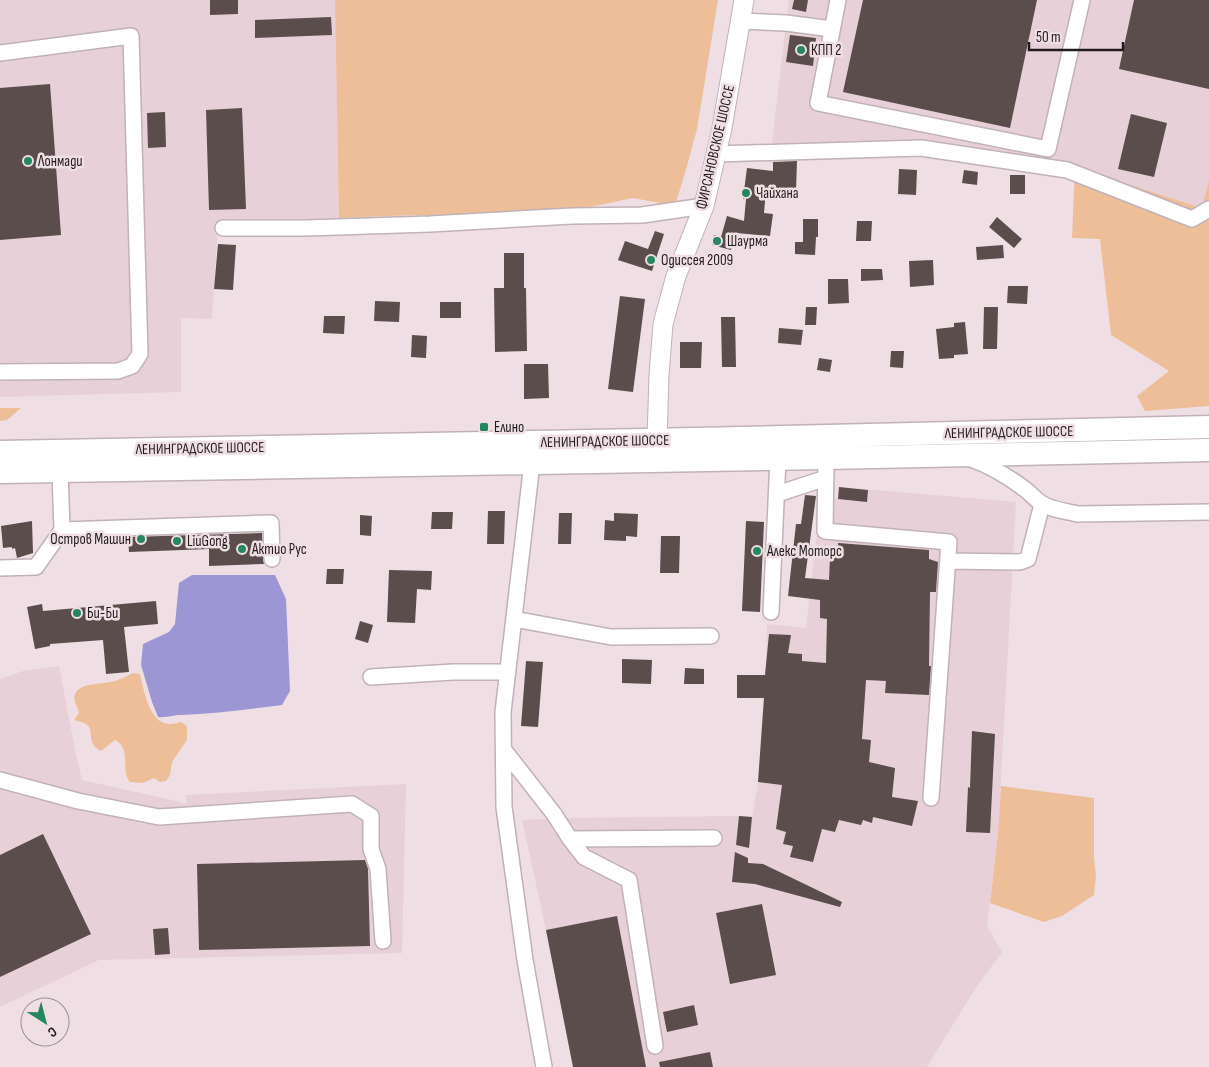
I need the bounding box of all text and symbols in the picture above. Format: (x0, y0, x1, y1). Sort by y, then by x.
scale bar (1029, 20, 1123, 52)
text: 50 m (1036, 28, 1061, 47)
place label: КПП 2 (811, 41, 841, 60)
marker: КПП 2 (795, 44, 807, 56)
street label: ФИРСАНОВСКОЕ ШОССЕ (692, 83, 739, 211)
place label: Лонмади (37, 152, 83, 171)
marker: Лонмади (22, 155, 34, 167)
place label: Чайхана (756, 184, 799, 203)
marker: Чайхана (740, 187, 752, 199)
place label: Шаурма (727, 232, 768, 251)
marker: Шаурма (711, 235, 723, 247)
place label: Одиссея 2009 (661, 251, 733, 270)
marker: Одиссея 2009 (645, 254, 657, 266)
place label: Елино (494, 418, 524, 437)
marker: Елино (478, 421, 490, 433)
street label: ЛЕНИНГРАДСКОЕ ШОССЕ (944, 422, 1074, 443)
street label: ЛЕНИНГРАДСКОЕ ШОССЕ (540, 431, 670, 452)
street label: ЛЕНИНГРАДСКОЕ ШОССЕ (135, 438, 265, 459)
place label: Остров Машин (50, 530, 131, 549)
place label: LiuGong (187, 532, 228, 551)
marker: Остров Машин (135, 533, 147, 545)
marker: LiuGong (171, 535, 183, 547)
place label: Актио Рус (251, 540, 307, 559)
place label: Алекс Моторс (766, 542, 842, 561)
marker: Актио Рус (236, 543, 248, 555)
marker: Алекс Моторс (751, 545, 763, 557)
place label: Би-Би (87, 604, 118, 623)
marker: Би-Би (71, 607, 83, 619)
north arrow (20, 997, 70, 1047)
text: С (44, 1023, 60, 1041)

